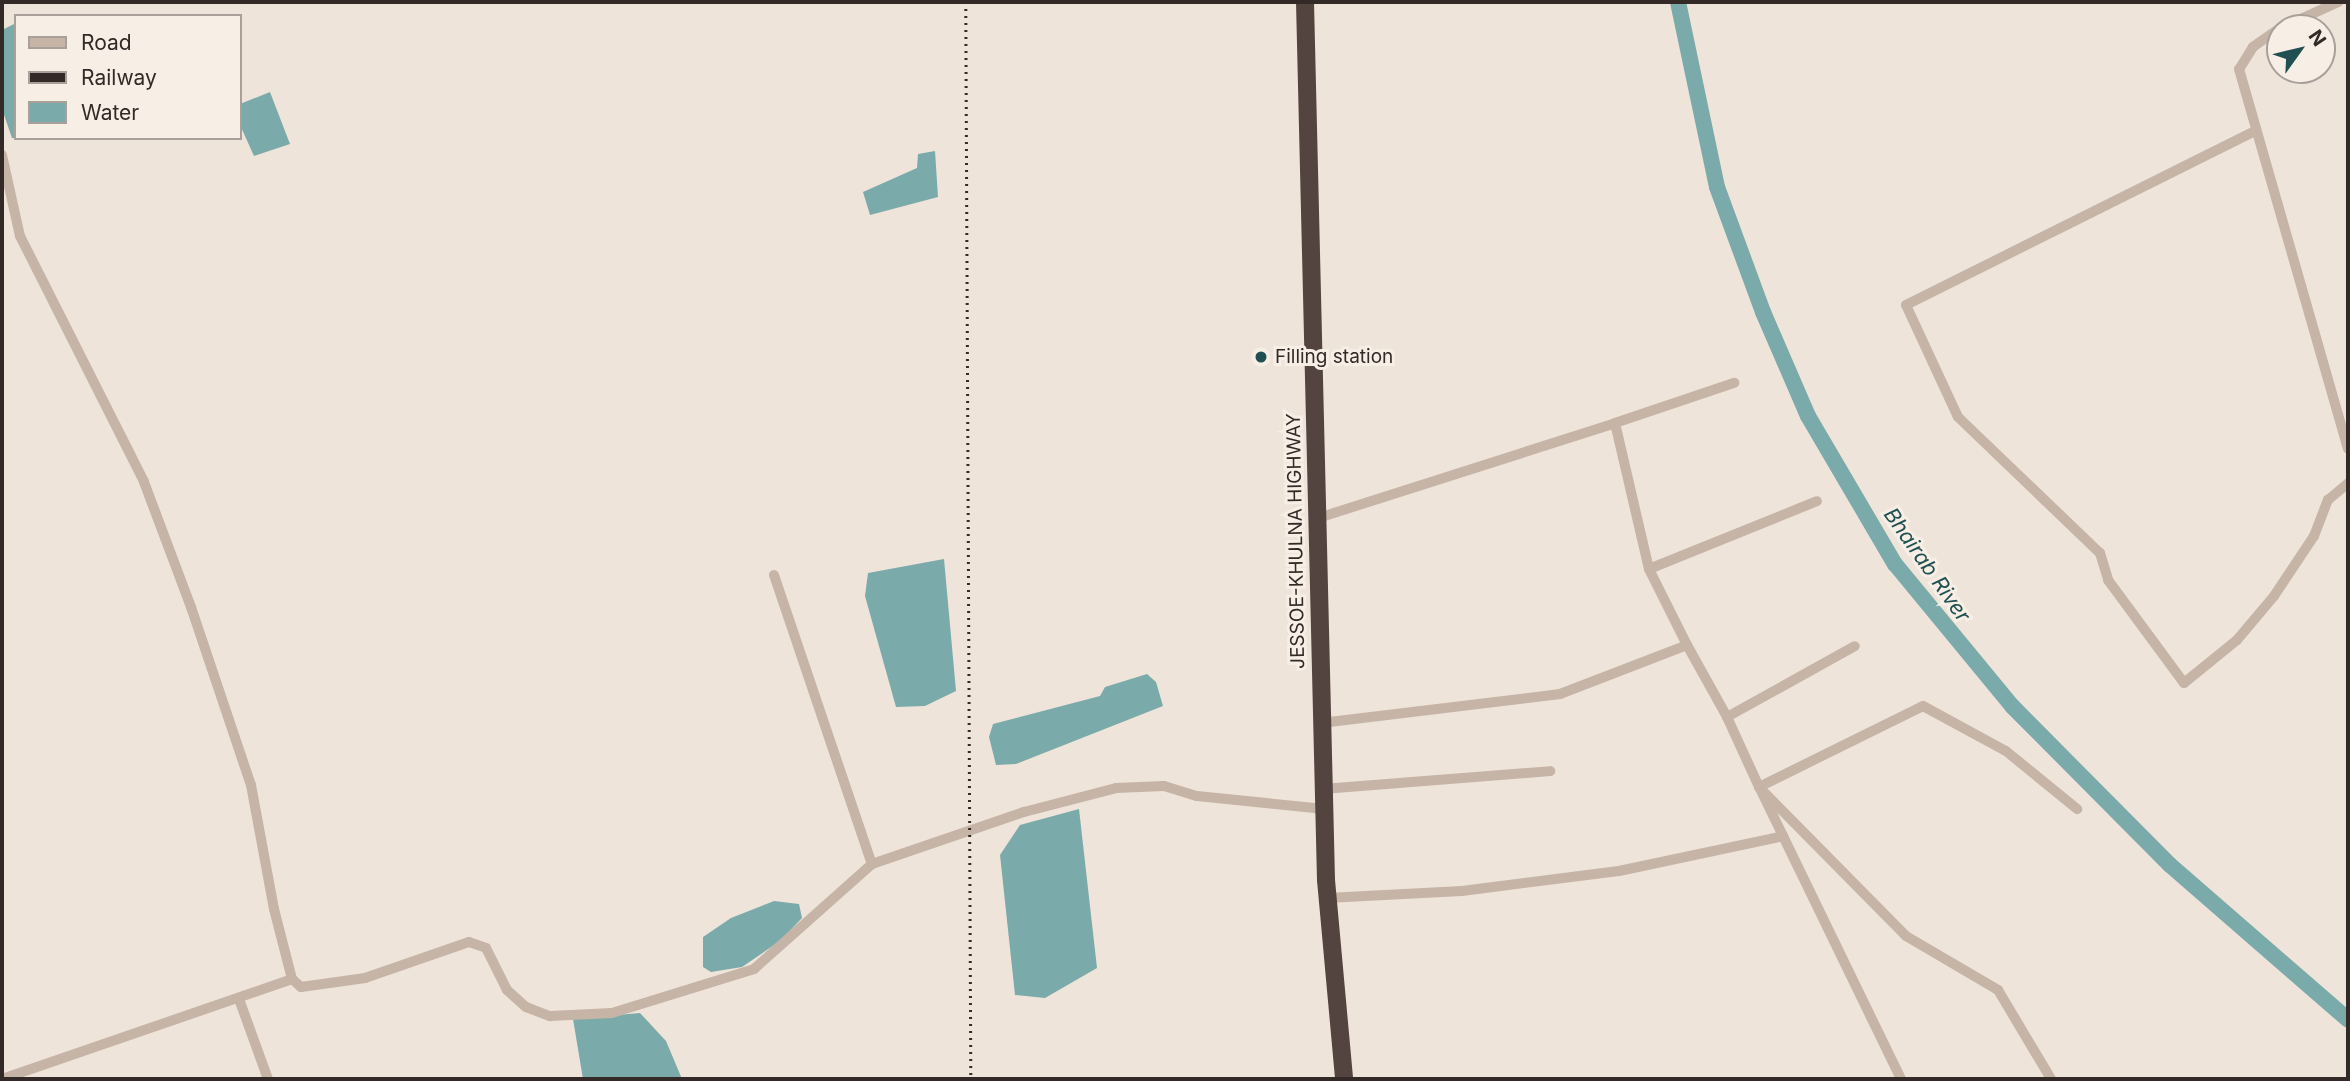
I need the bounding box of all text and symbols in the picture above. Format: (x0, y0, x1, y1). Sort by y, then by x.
legend (14, 14, 242, 140)
north arrow (2266, 14, 2336, 84)
text: N (2304, 26, 2331, 51)
text: Road (81, 30, 132, 55)
text: Railway (81, 65, 157, 90)
text: Water (81, 100, 139, 125)
place label: Filling station (1275, 346, 1393, 368)
marker: Filling station (1253, 349, 1269, 365)
street label: JESSOE-KHULNA HIGHWAY (1282, 413, 1310, 669)
water label: Bhairab River (1878, 503, 1976, 627)

